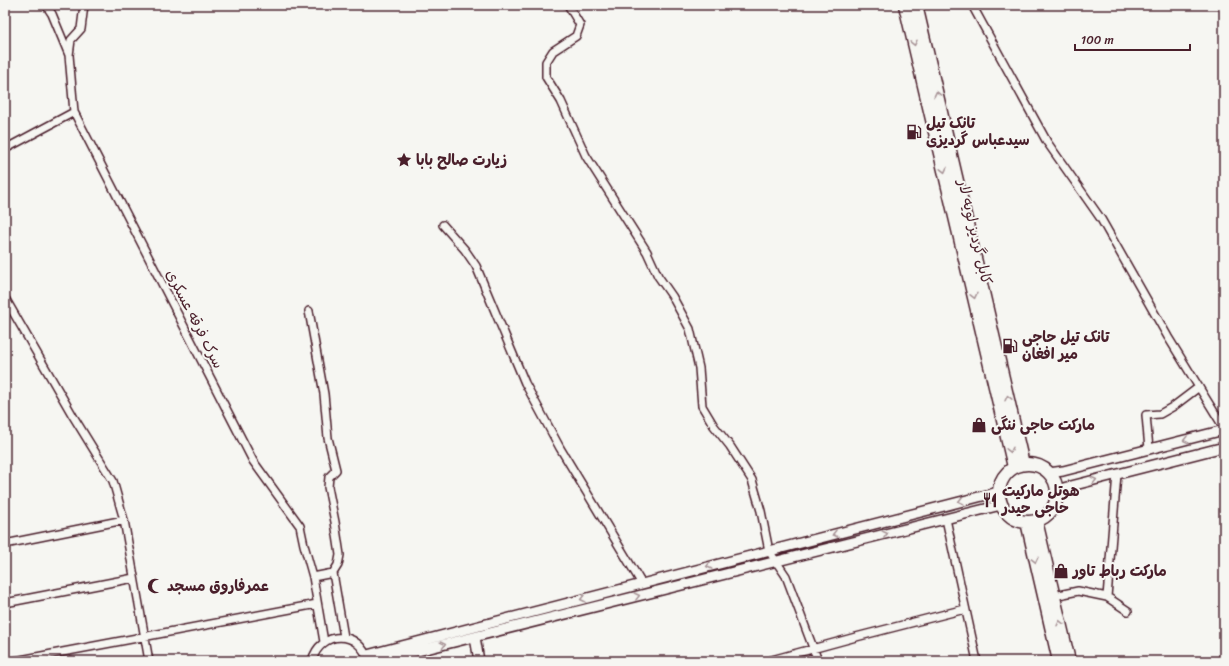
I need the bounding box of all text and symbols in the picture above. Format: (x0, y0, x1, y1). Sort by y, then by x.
scale bar (1075, 26, 1190, 52)
text: 100 m (1081, 29, 1114, 51)
one-way arrow (910, 40, 918, 46)
one-way arrow (933, 91, 942, 98)
place label: تانک تیل سیدعباس گردیزی (926, 110, 1030, 153)
fuel station icon: تانک تیل سیدعباس گردیزی (905, 123, 923, 141)
place label: زیارت صالح بابا (416, 147, 507, 173)
place icon: زیارت صالح بابا (395, 151, 413, 169)
one-way arrow (939, 166, 948, 173)
street label: کابل گردیز لویه لار (950, 176, 1000, 287)
street label: سرک فرقه عسکری (159, 265, 231, 373)
one-way arrow (969, 293, 977, 299)
place label: تانک تیل حاجی میر افغان (1022, 324, 1110, 367)
fuel station icon: تانک تیل حاجی میر افغان (1001, 337, 1019, 355)
one-way arrow (1004, 395, 1012, 402)
place label: مارکت حاجی ننگی (991, 412, 1095, 438)
shop icon: مارکت حاجی ننگی (970, 416, 988, 434)
one-way arrow (1183, 435, 1190, 444)
one-way arrow (1005, 447, 1013, 453)
one-way arrow (1091, 476, 1098, 484)
place label: هوتل مارکیت حاجی حیدر (1000, 478, 1080, 521)
restaurant icon: هوتل مارکیت حاجی حیدر (981, 491, 999, 509)
one-way arrow (957, 497, 964, 505)
one-way arrow (832, 529, 839, 538)
one-way arrow (882, 530, 889, 539)
one-way arrow (1031, 557, 1039, 563)
place label: مارکت رباط تاور (1071, 558, 1167, 584)
one-way arrow (706, 562, 712, 570)
shop icon: مارکت رباط تاور (1052, 562, 1070, 580)
place label: عمرفاروق مسجد (167, 573, 269, 599)
mosque icon: عمرفاروق مسجد (146, 577, 164, 595)
one-way arrow (633, 592, 640, 601)
one-way arrow (580, 594, 587, 603)
one-way arrow (1057, 620, 1065, 626)
one-way arrow (440, 641, 446, 649)

